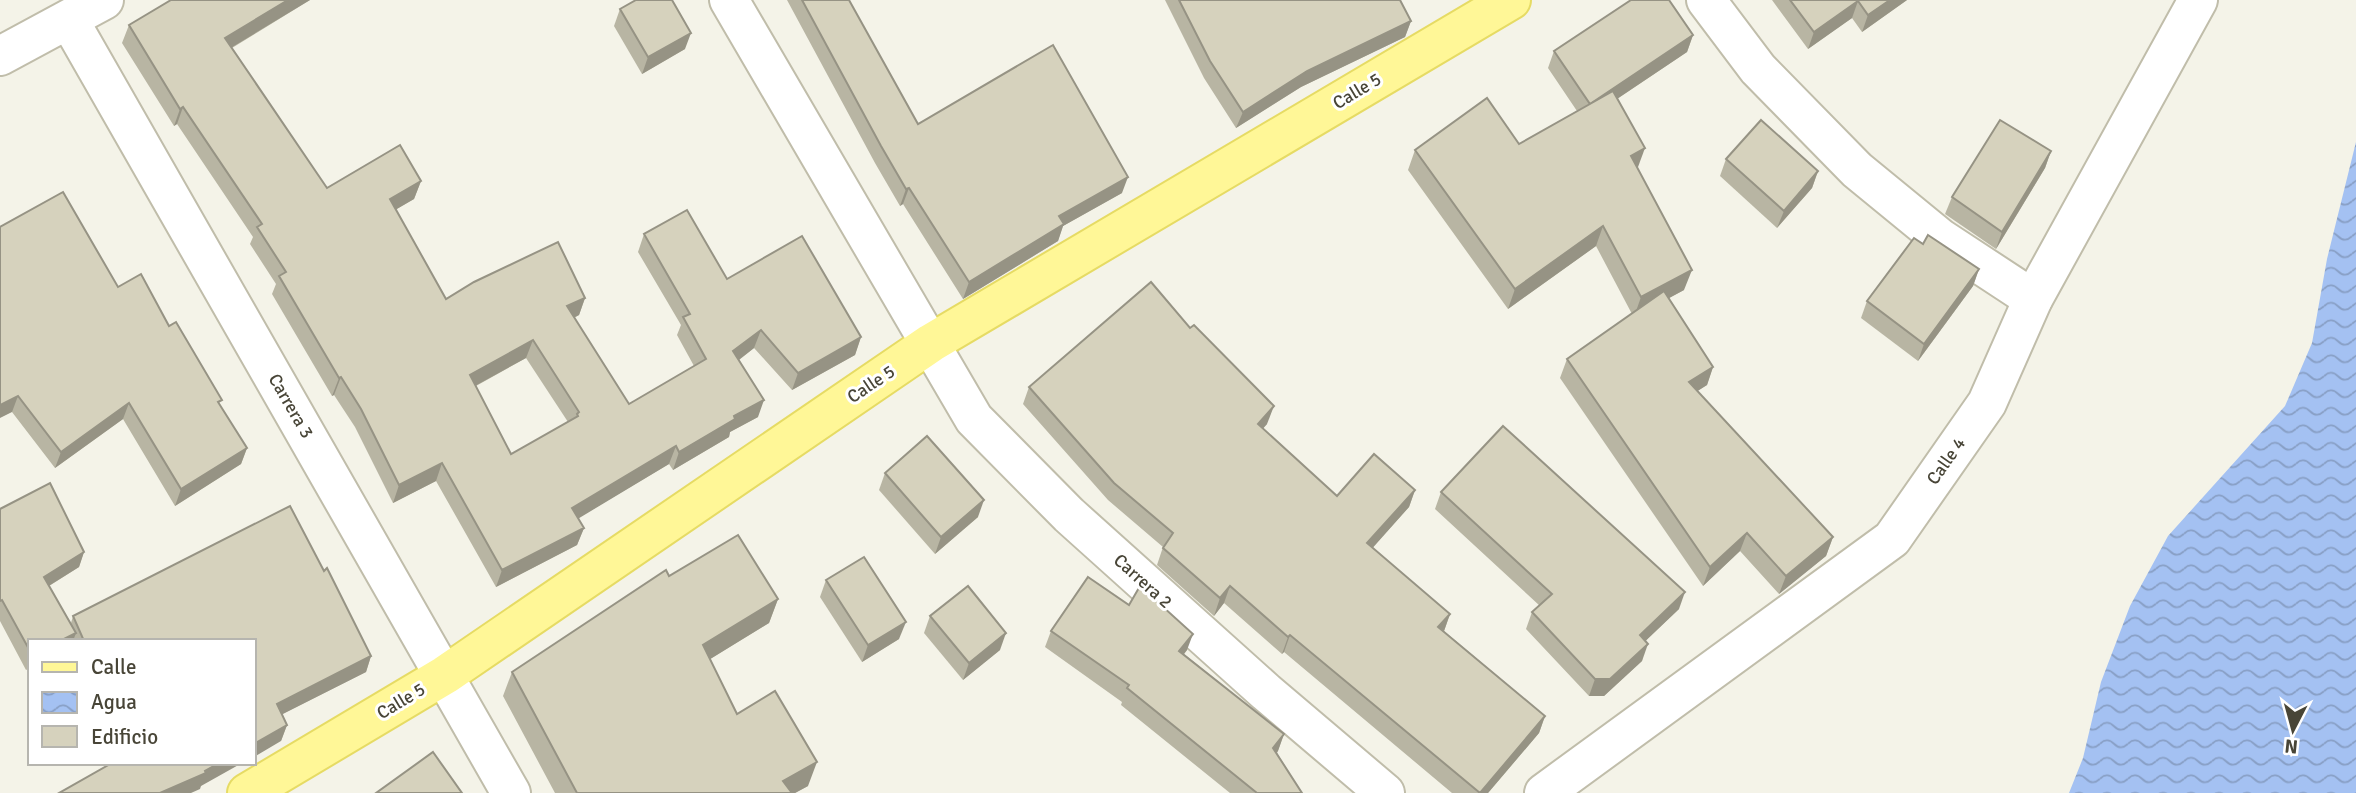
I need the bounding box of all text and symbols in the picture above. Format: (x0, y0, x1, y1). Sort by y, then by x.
street label: Calle 5 (1329, 68, 1385, 114)
street label: Calle 5 (843, 360, 899, 408)
street label: Carrera 3 (264, 370, 318, 442)
street label: Calle 4 (1922, 433, 1970, 489)
street label: Carrera 2 (1109, 549, 1177, 613)
legend (28, 639, 256, 765)
text: Calle (91, 654, 137, 680)
street label: Calle 5 (373, 678, 429, 724)
text: Agua (91, 689, 137, 715)
north arrow (2258, 695, 2328, 765)
text: Edificio (91, 724, 158, 750)
text: N (2284, 733, 2299, 759)

